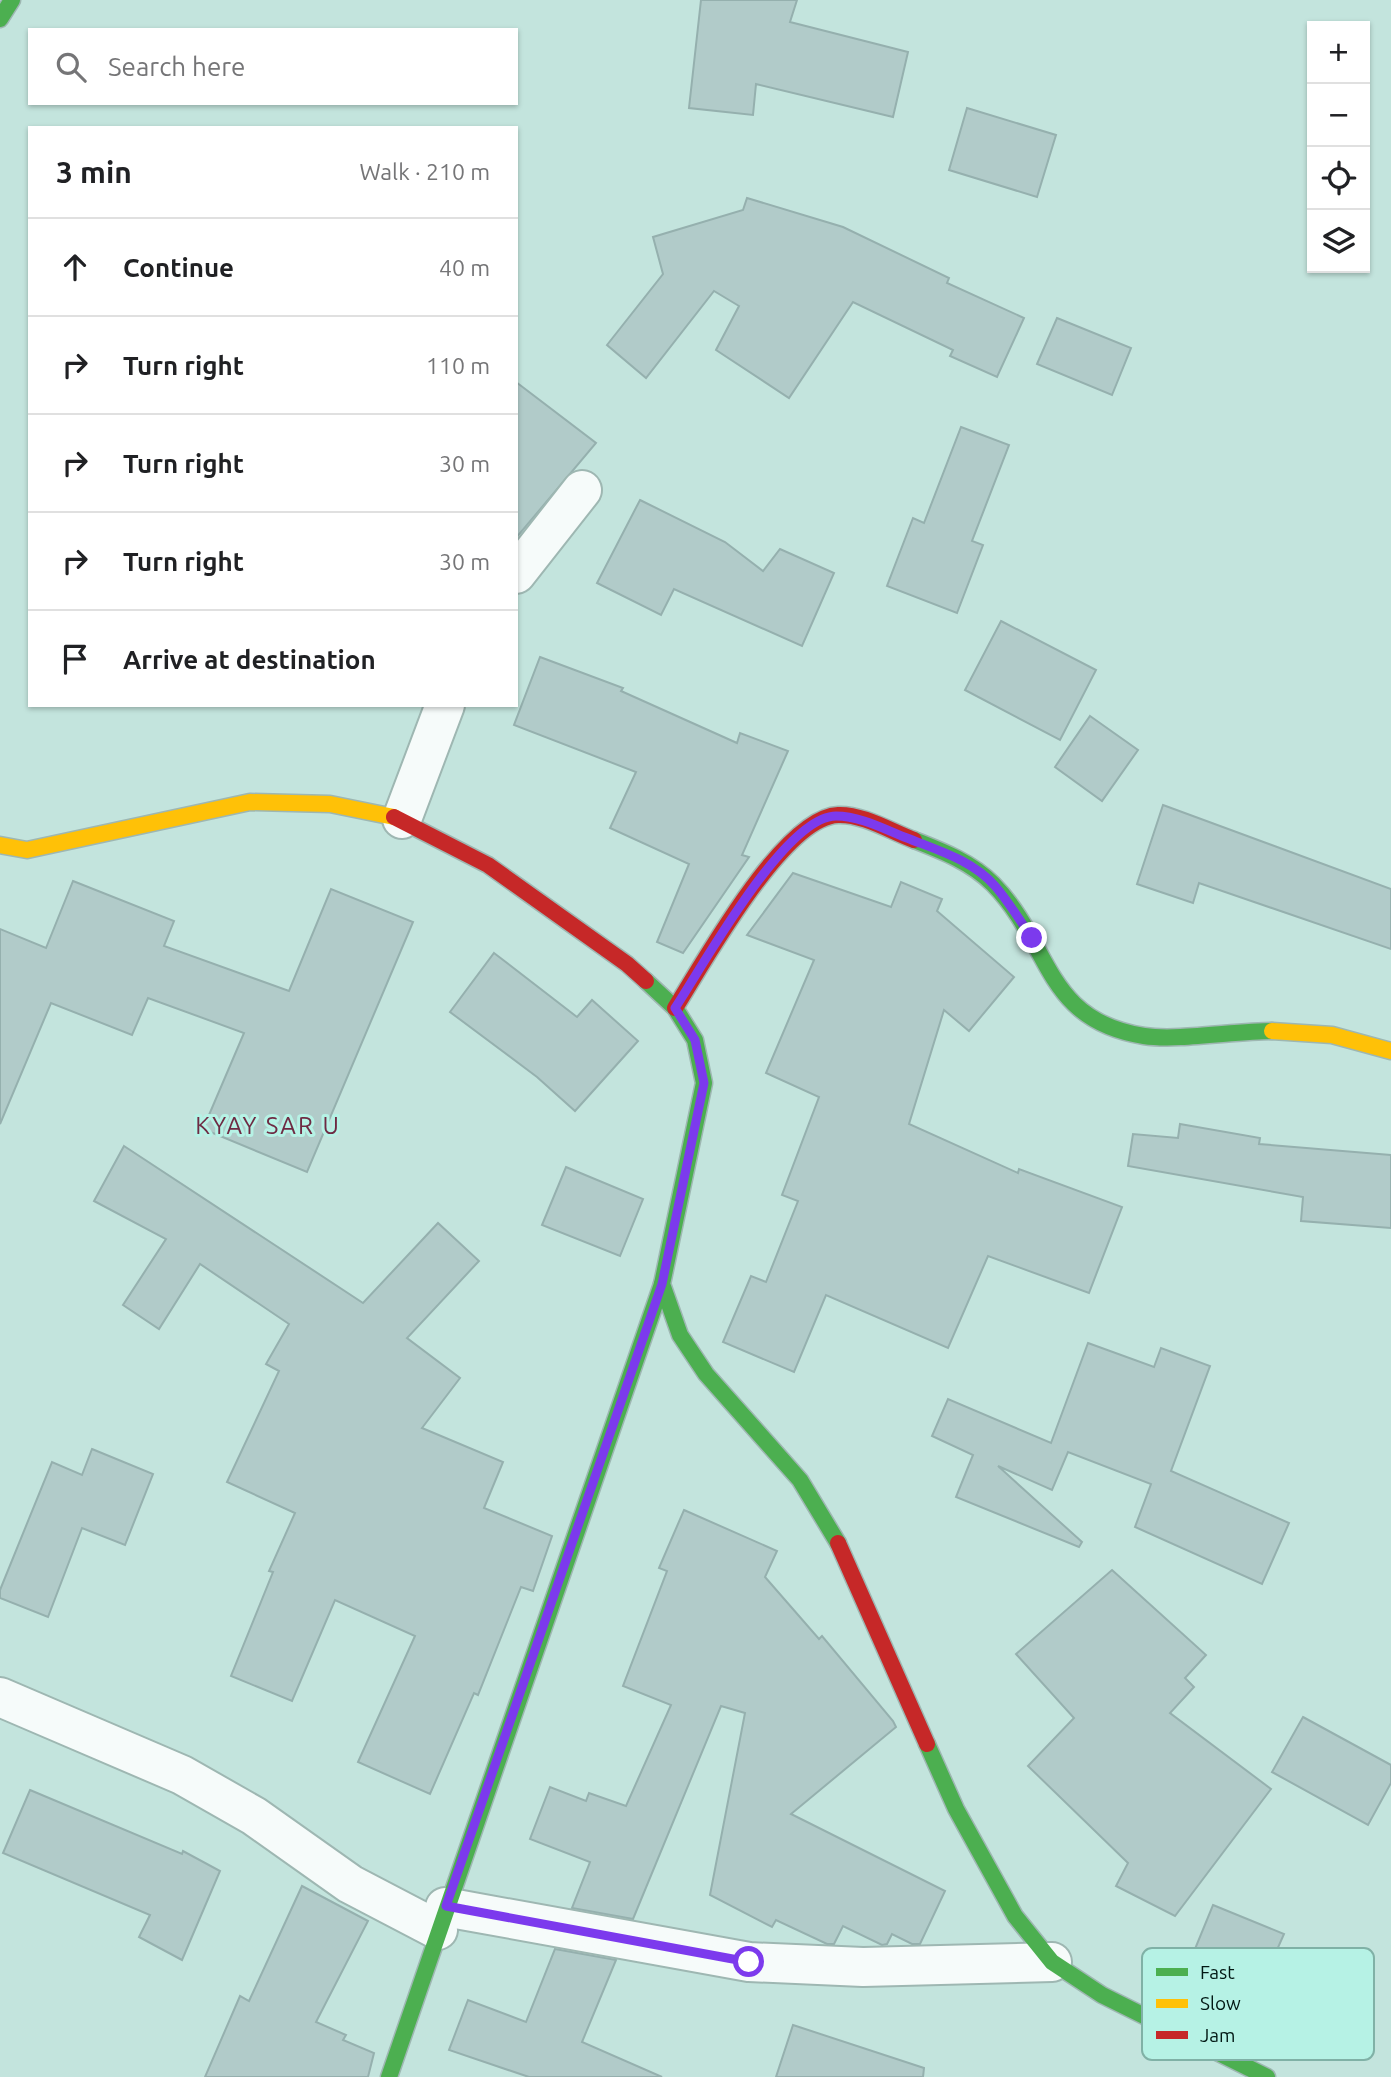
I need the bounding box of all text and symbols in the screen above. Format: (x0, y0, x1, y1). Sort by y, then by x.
map controls (1307, 21, 1370, 273)
button: + (1307, 21, 1370, 84)
search box (28, 28, 518, 105)
icon: search (52, 48, 90, 86)
text: Search here (108, 52, 245, 81)
button: − (1307, 84, 1370, 147)
button: locate (1307, 147, 1370, 210)
text: 3 min (56, 155, 132, 189)
text: Walk · 210 m (359, 159, 490, 184)
button: layers (1307, 210, 1370, 273)
icon: ahead (56, 248, 94, 286)
text: Continue (123, 253, 234, 282)
text: 40 m (439, 255, 490, 280)
icon: right (56, 346, 94, 384)
text: Turn right (123, 351, 244, 380)
text: 110 m (426, 353, 490, 378)
icon: right (56, 444, 94, 482)
text: Turn right (123, 449, 244, 478)
text: 30 m (439, 451, 490, 476)
icon: right (56, 542, 94, 580)
text: Turn right (123, 547, 244, 576)
text: 30 m (439, 549, 490, 574)
icon: arrive (56, 640, 94, 678)
text: Arrive at destination (123, 645, 376, 674)
route end (1016, 922, 1047, 953)
district label: KYAY SAR U (195, 1112, 341, 1139)
route start (733, 1946, 764, 1977)
legend (1142, 1948, 1374, 2060)
text: Fast (1200, 1961, 1235, 1983)
text: Slow (1200, 1992, 1241, 2014)
text: Jam (1200, 2024, 1236, 2046)

